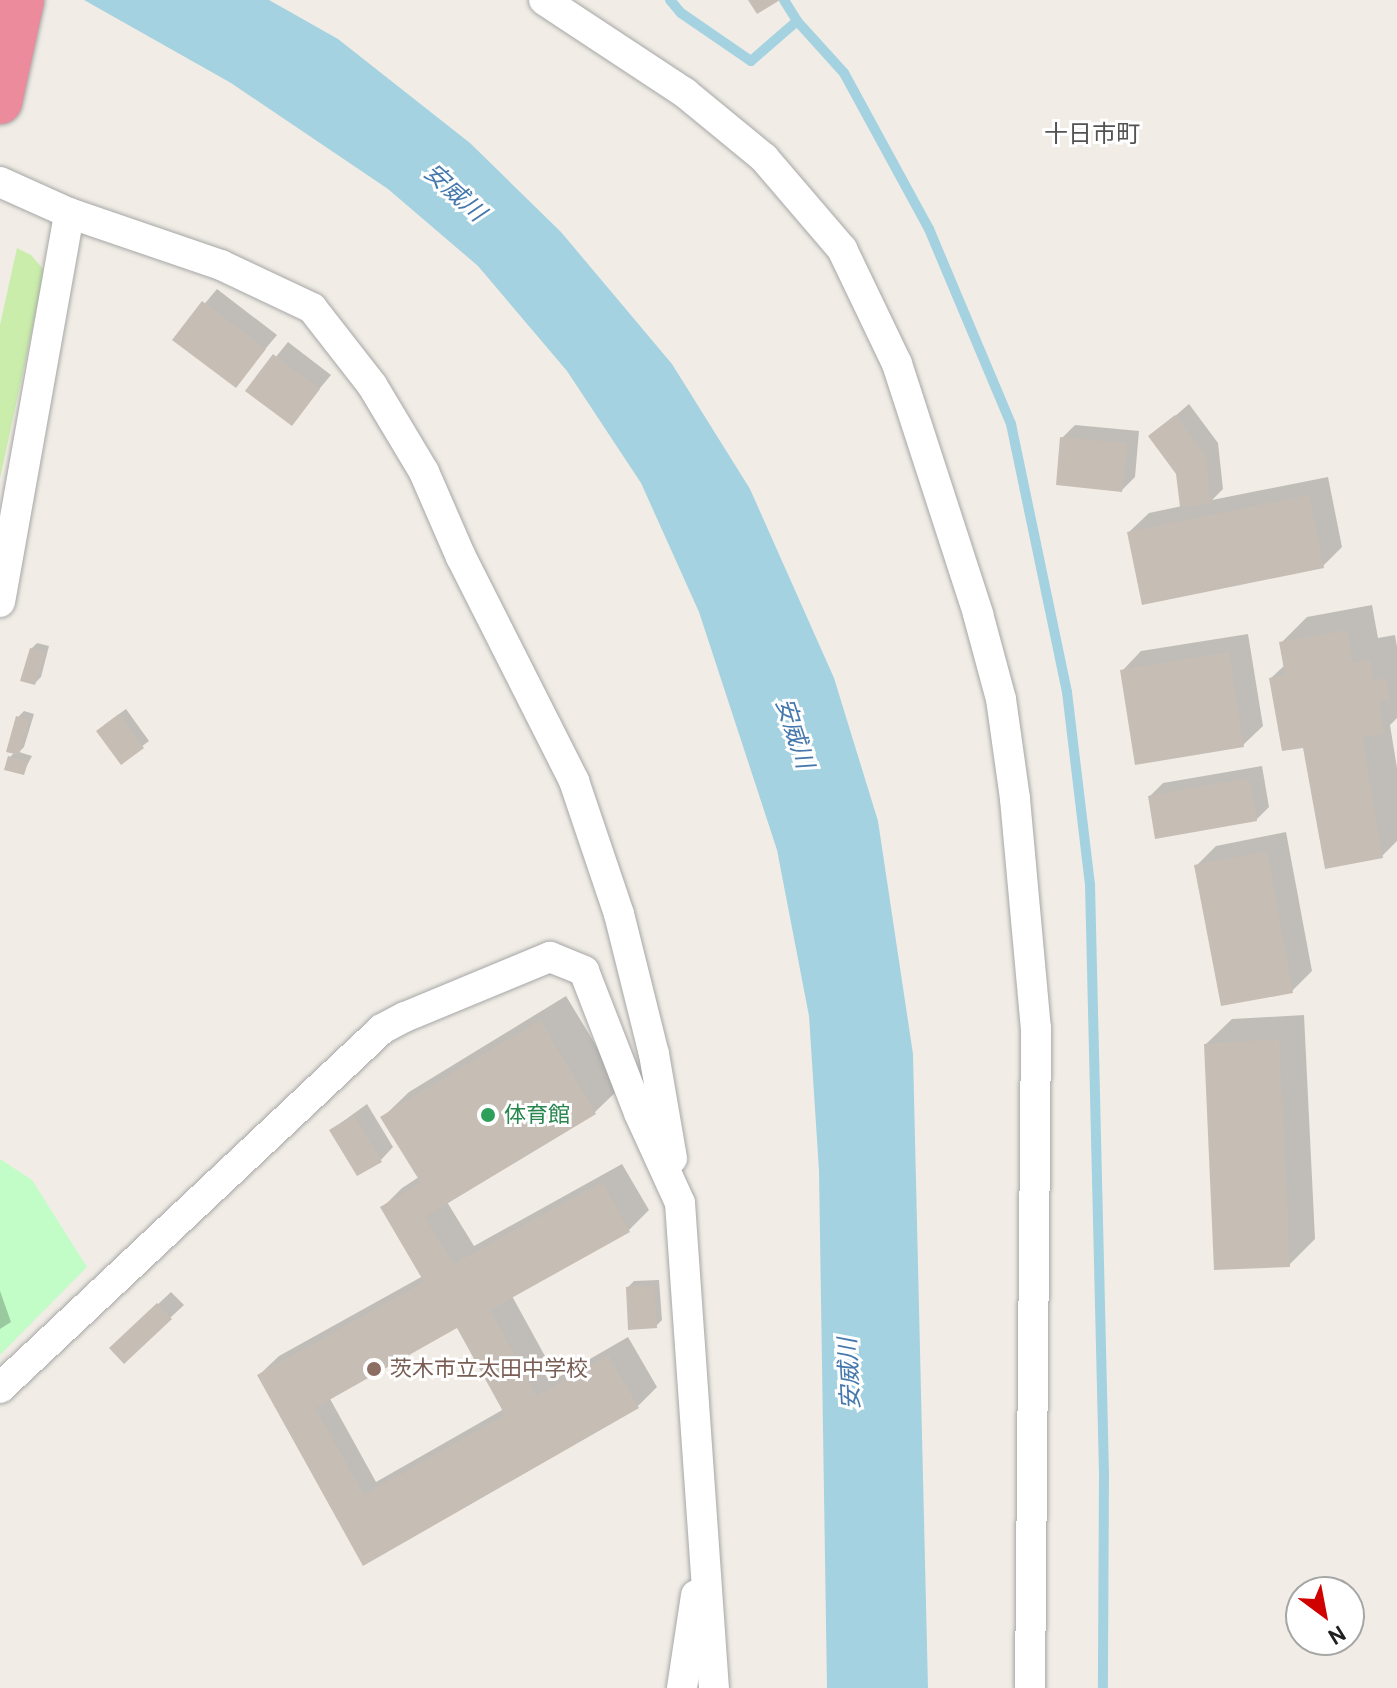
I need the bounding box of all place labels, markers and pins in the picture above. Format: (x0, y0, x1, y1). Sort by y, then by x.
place label: 体育館 (504, 1102, 570, 1128)
marker: 体育館 (479, 1106, 497, 1124)
place label: 茨木市立太田中学校 (390, 1356, 588, 1382)
marker: 茨木市立太田中学校 (365, 1360, 383, 1378)

